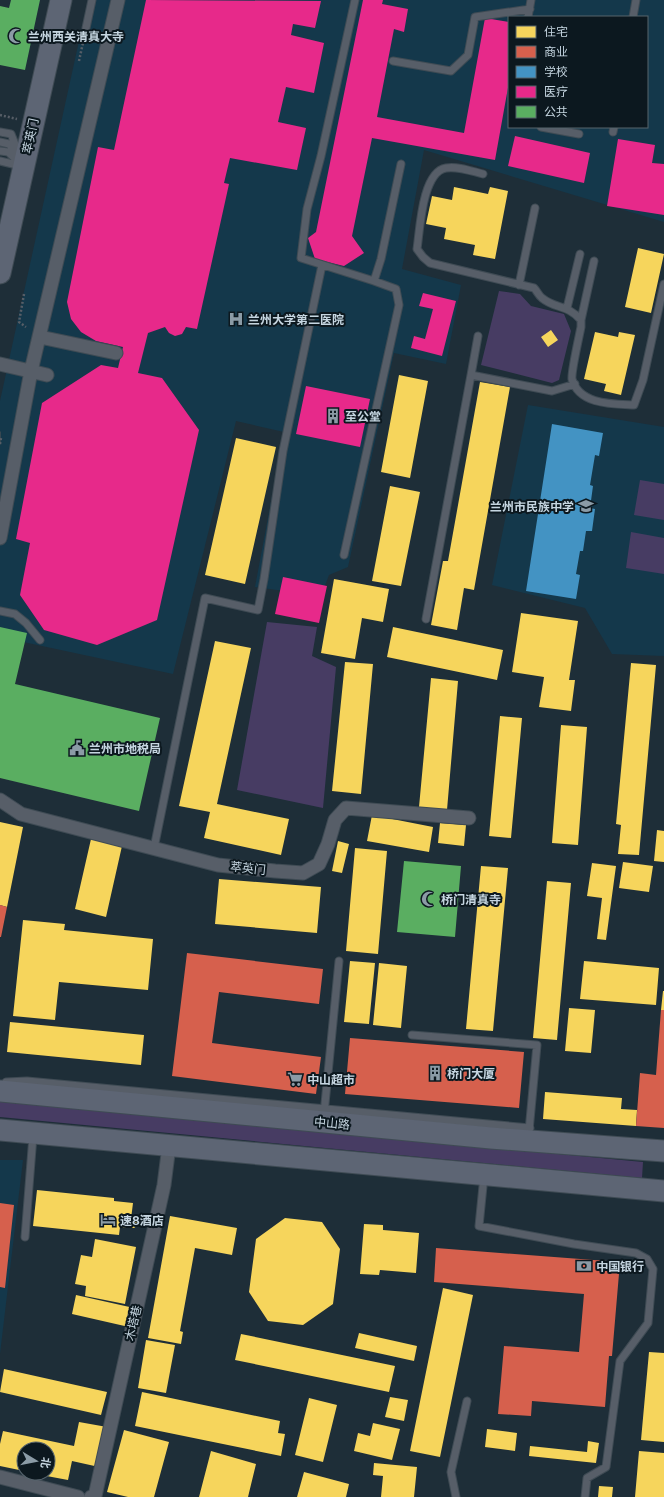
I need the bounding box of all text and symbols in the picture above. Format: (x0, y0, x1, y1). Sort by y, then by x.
legend (508, 16, 648, 128)
text: 住宅 (544, 24, 568, 39)
mosque icon: 兰州西关清真大寺 (7, 27, 25, 45)
place label: 兰州西关清真大寺 (28, 29, 124, 44)
text: 商业 (544, 44, 568, 59)
text: 学校 (544, 64, 568, 79)
text: 医疗 (544, 84, 568, 99)
text: 公共 (544, 104, 568, 119)
street label: 萃英门 (19, 117, 41, 155)
hospital icon: 兰州大学第二医院 (227, 310, 245, 328)
place label: 兰州大学第二医院 (248, 312, 344, 327)
building icon: 至公堂 (324, 407, 342, 425)
place label: 至公堂 (345, 409, 381, 424)
school or university icon: 兰州市民族中学 (577, 497, 595, 515)
place label: 兰州市民族中学 (490, 499, 574, 514)
public building icon: 兰州市地税局 (68, 739, 86, 757)
place label: 兰州市地税局 (89, 741, 161, 756)
street label: 萃英门 (229, 859, 267, 877)
mosque icon: 桥门清真寺 (420, 890, 438, 908)
place label: 桥门清真寺 (441, 892, 501, 907)
building icon: 桥门大厦 (426, 1064, 444, 1082)
place label: 桥门大厦 (447, 1066, 495, 1081)
supermarket icon: 中山超市 (286, 1070, 304, 1088)
place label: 中山超市 (307, 1072, 355, 1087)
street label: 中山路 (313, 1114, 351, 1132)
hotel icon: 速8酒店 (99, 1211, 117, 1229)
place label: 速8酒店 (120, 1213, 164, 1228)
bank icon: 中国银行 (575, 1257, 593, 1275)
place label: 中国银行 (596, 1259, 644, 1274)
street label: 木塔巷 (122, 1304, 144, 1342)
north arrow (16, 1441, 56, 1481)
text: 北 (38, 1456, 54, 1469)

